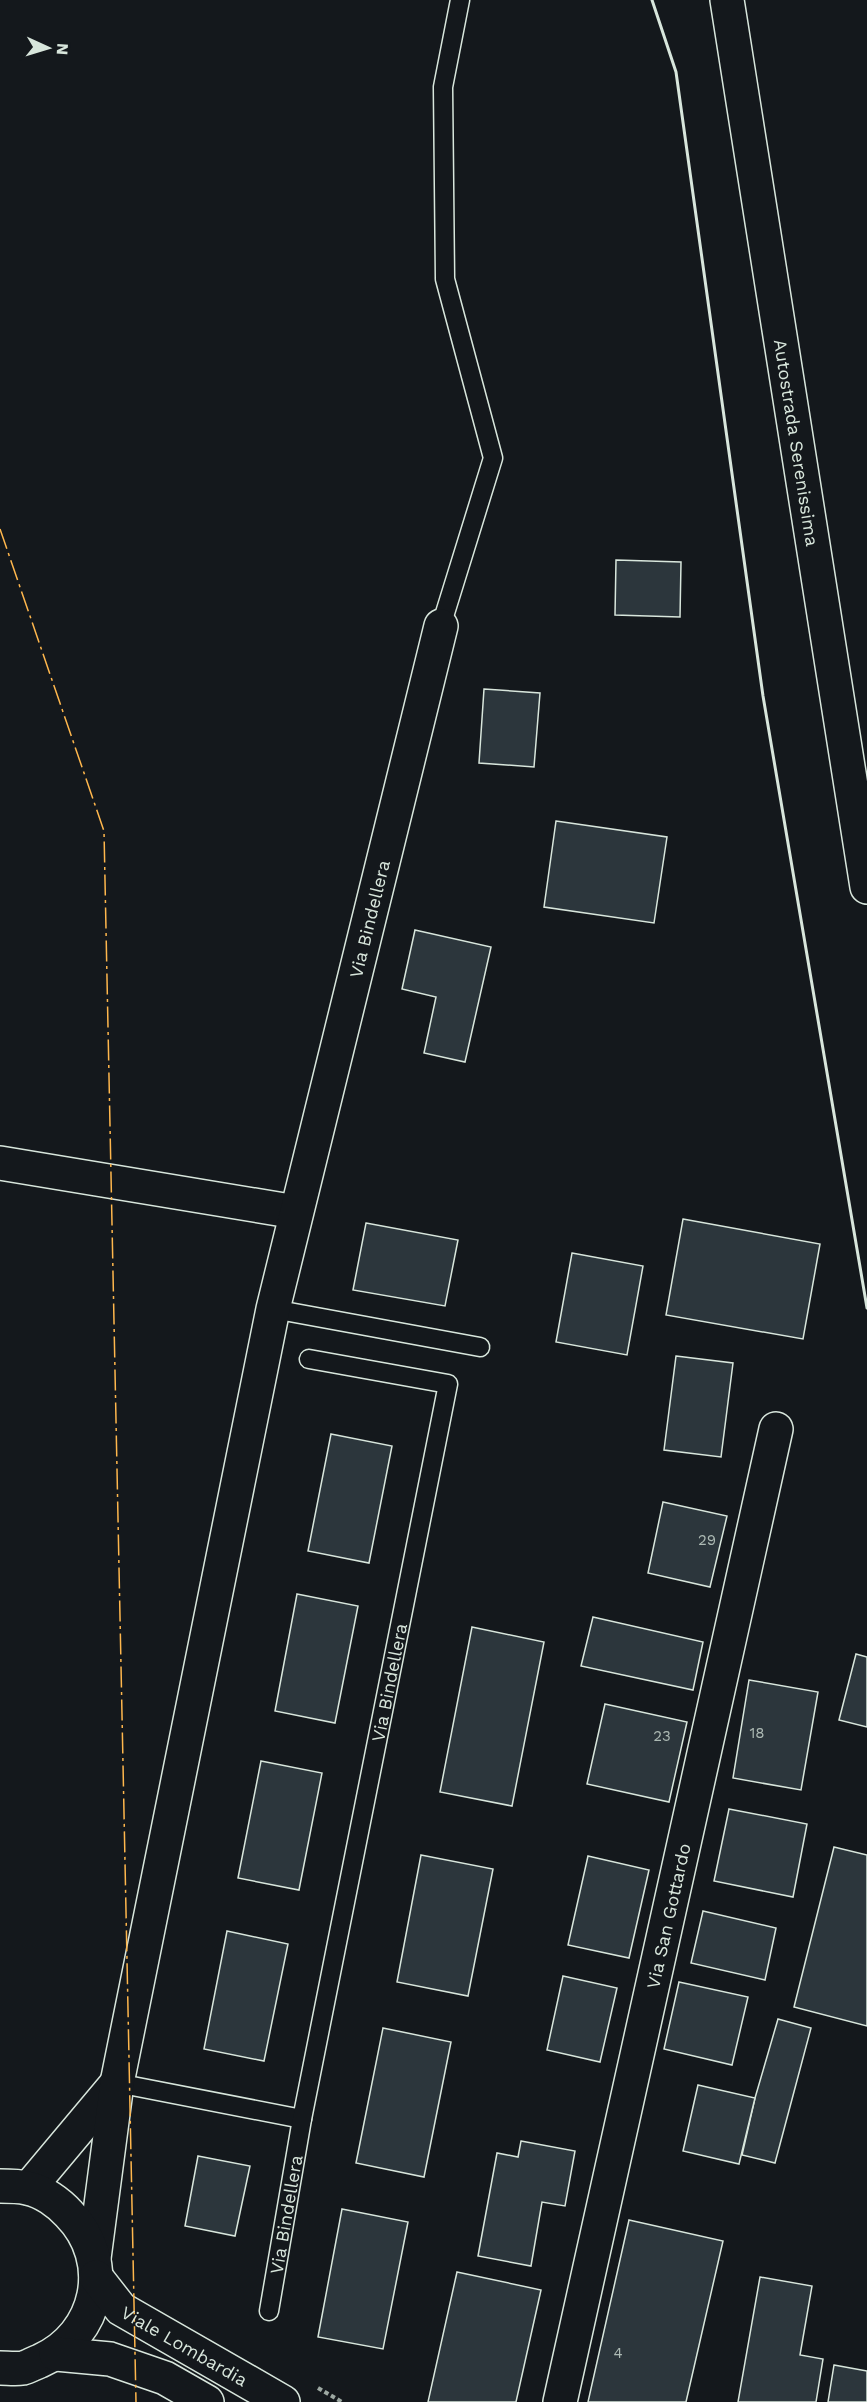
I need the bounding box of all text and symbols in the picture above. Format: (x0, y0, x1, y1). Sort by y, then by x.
north arrow (18, 18, 78, 78)
text: N (53, 42, 72, 56)
street label: Autostrada Serenissima (770, 338, 824, 548)
street label: Via Bindellera (344, 858, 394, 980)
house number: 29 (698, 1531, 716, 1549)
street label: Via Bindellera (367, 1621, 411, 1743)
house number: 18 (749, 1724, 765, 1742)
house number: 23 (653, 1727, 671, 1745)
street label: Via San Gottardo (642, 1841, 694, 1990)
street label: Via Bindellera (265, 2153, 306, 2276)
street label: Viale Lombardia (118, 2301, 251, 2390)
house number: 4 (613, 2344, 623, 2362)

